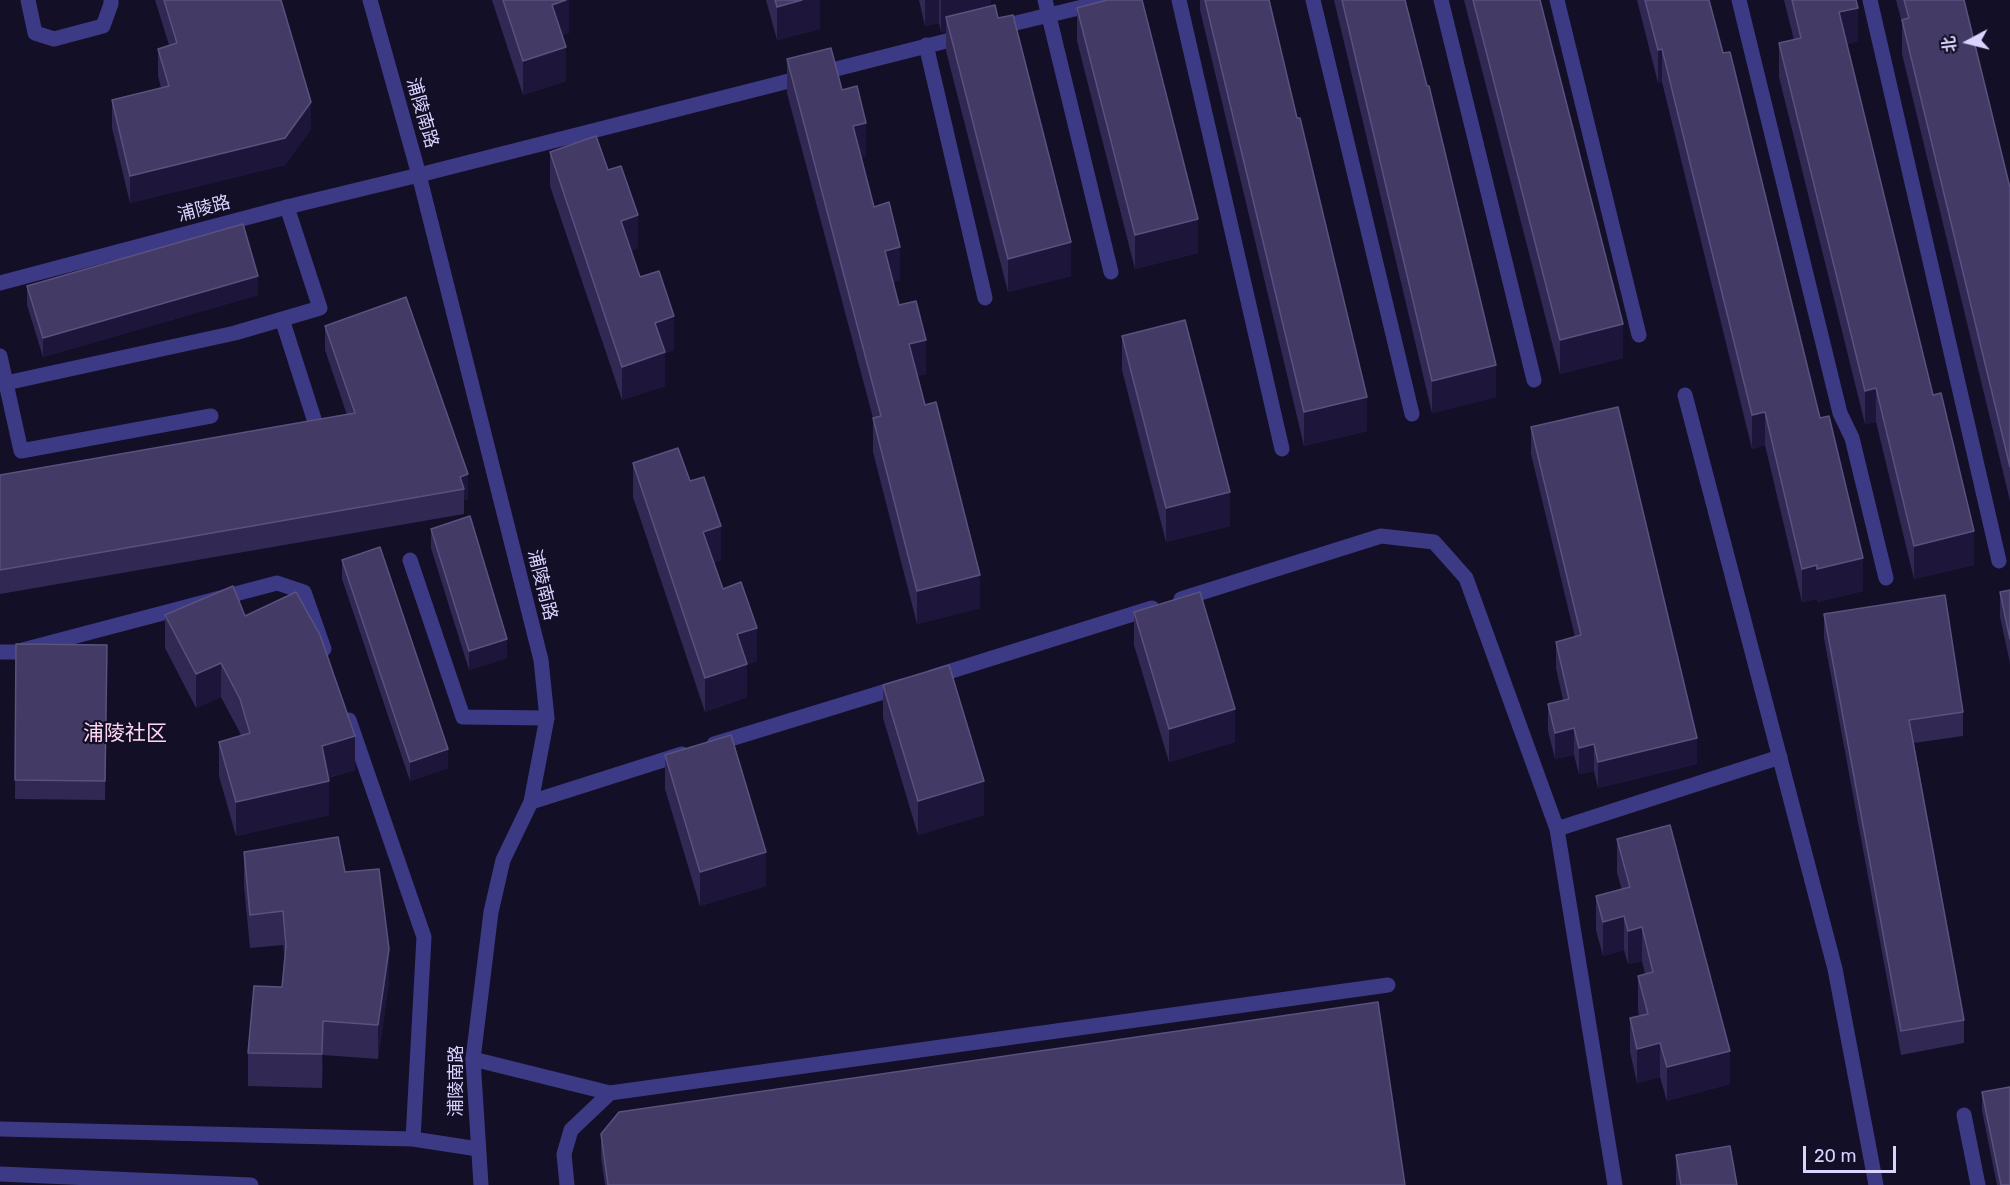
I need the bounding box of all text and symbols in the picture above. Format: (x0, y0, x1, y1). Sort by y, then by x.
north arrow (1938, 12, 1998, 72)
text: 北 (1939, 35, 1960, 53)
street label: 浦陵南路 (402, 75, 442, 151)
street label: 浦陵路 (175, 192, 233, 226)
street label: 浦陵南路 (523, 547, 561, 623)
district label: 浦陵社区 (83, 721, 167, 747)
street label: 浦陵南路 (446, 1045, 468, 1117)
scale bar (1806, 1134, 1899, 1172)
text: 20 m (1814, 1145, 1856, 1167)

